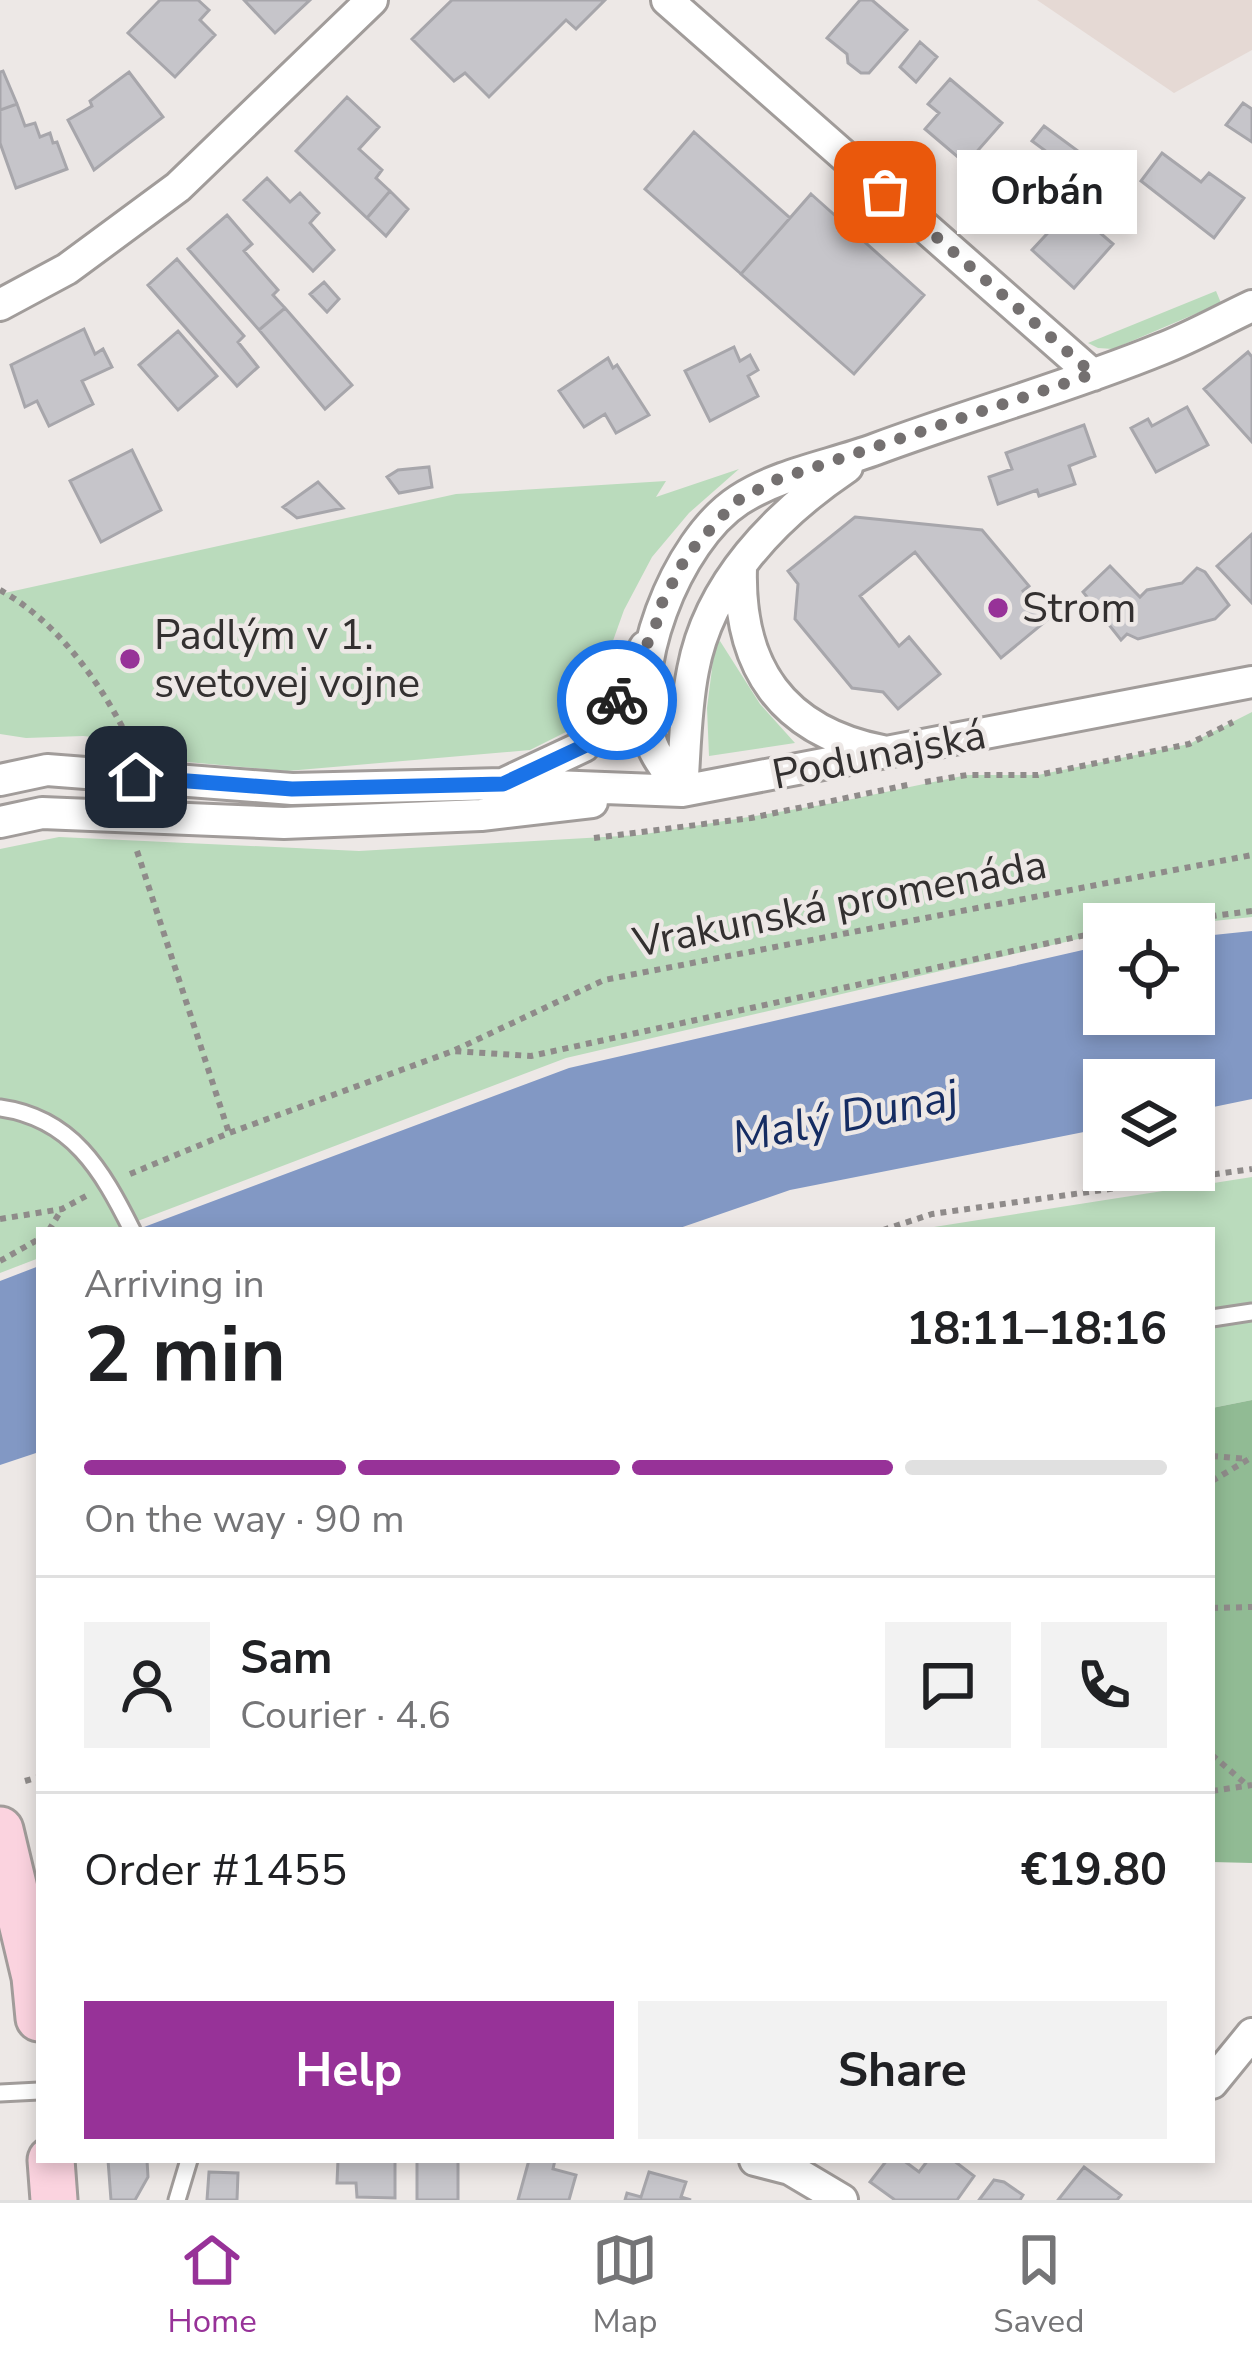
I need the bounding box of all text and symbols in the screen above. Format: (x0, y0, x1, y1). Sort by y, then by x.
pin (834, 141, 936, 243)
callout: Orbán (957, 150, 1137, 234)
icon: bag (852, 159, 918, 225)
text: Orbán (990, 165, 1104, 218)
place label: Strom (1022, 580, 1137, 637)
marker: Strom (985, 595, 1011, 621)
place label: Padlým v 1. svetovej vojne (154, 607, 420, 712)
courier (557, 640, 677, 760)
marker: Padlým v 1. svetovej vojne (117, 646, 143, 672)
icon: bike (584, 667, 650, 733)
street label: Podunajská (767, 706, 991, 804)
pin (85, 726, 187, 828)
icon: home (103, 744, 169, 810)
street label: Vrakunská promenáda (627, 836, 1052, 972)
map controls (1083, 903, 1215, 1191)
button: locate (1083, 903, 1215, 1035)
button: layers (1083, 1059, 1215, 1191)
water label: Malý Dunaj (727, 1065, 963, 1169)
text: Arriving in (84, 1258, 265, 1311)
text: 18:11–18:16 (906, 1299, 1167, 1360)
text: 2 min (84, 1302, 286, 1409)
text: On the way · 90 m (84, 1493, 405, 1546)
button: person (84, 1622, 210, 1748)
button: chat (885, 1622, 1011, 1748)
button: phone (1041, 1622, 1167, 1748)
text: Sam (240, 1628, 332, 1689)
text: Courier · 4.6 (240, 1689, 451, 1742)
text: Order #1455 (84, 1840, 347, 1901)
text: €19.80 (1021, 1840, 1167, 1901)
button: Help (84, 2001, 614, 2139)
button: Share (638, 2001, 1167, 2139)
tab: Home (168, 2227, 257, 2344)
tab: Map (592, 2227, 658, 2344)
tab: Saved (993, 2227, 1084, 2344)

